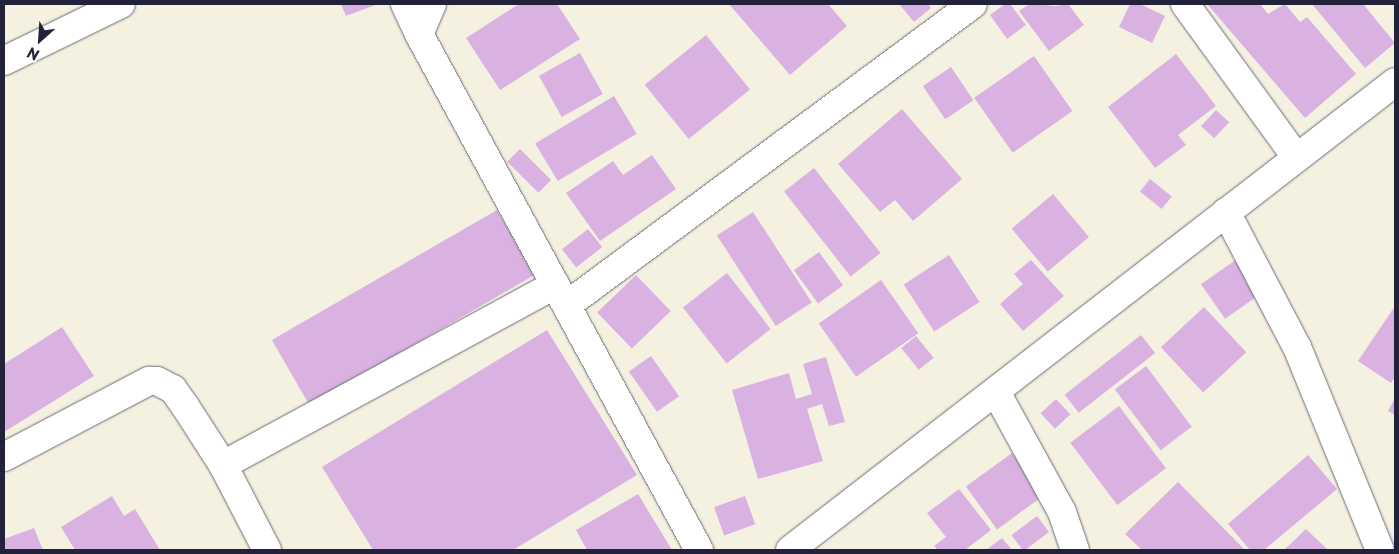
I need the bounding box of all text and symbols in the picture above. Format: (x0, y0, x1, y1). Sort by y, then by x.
north arrow (15, 15, 65, 65)
text: N (24, 42, 43, 66)

